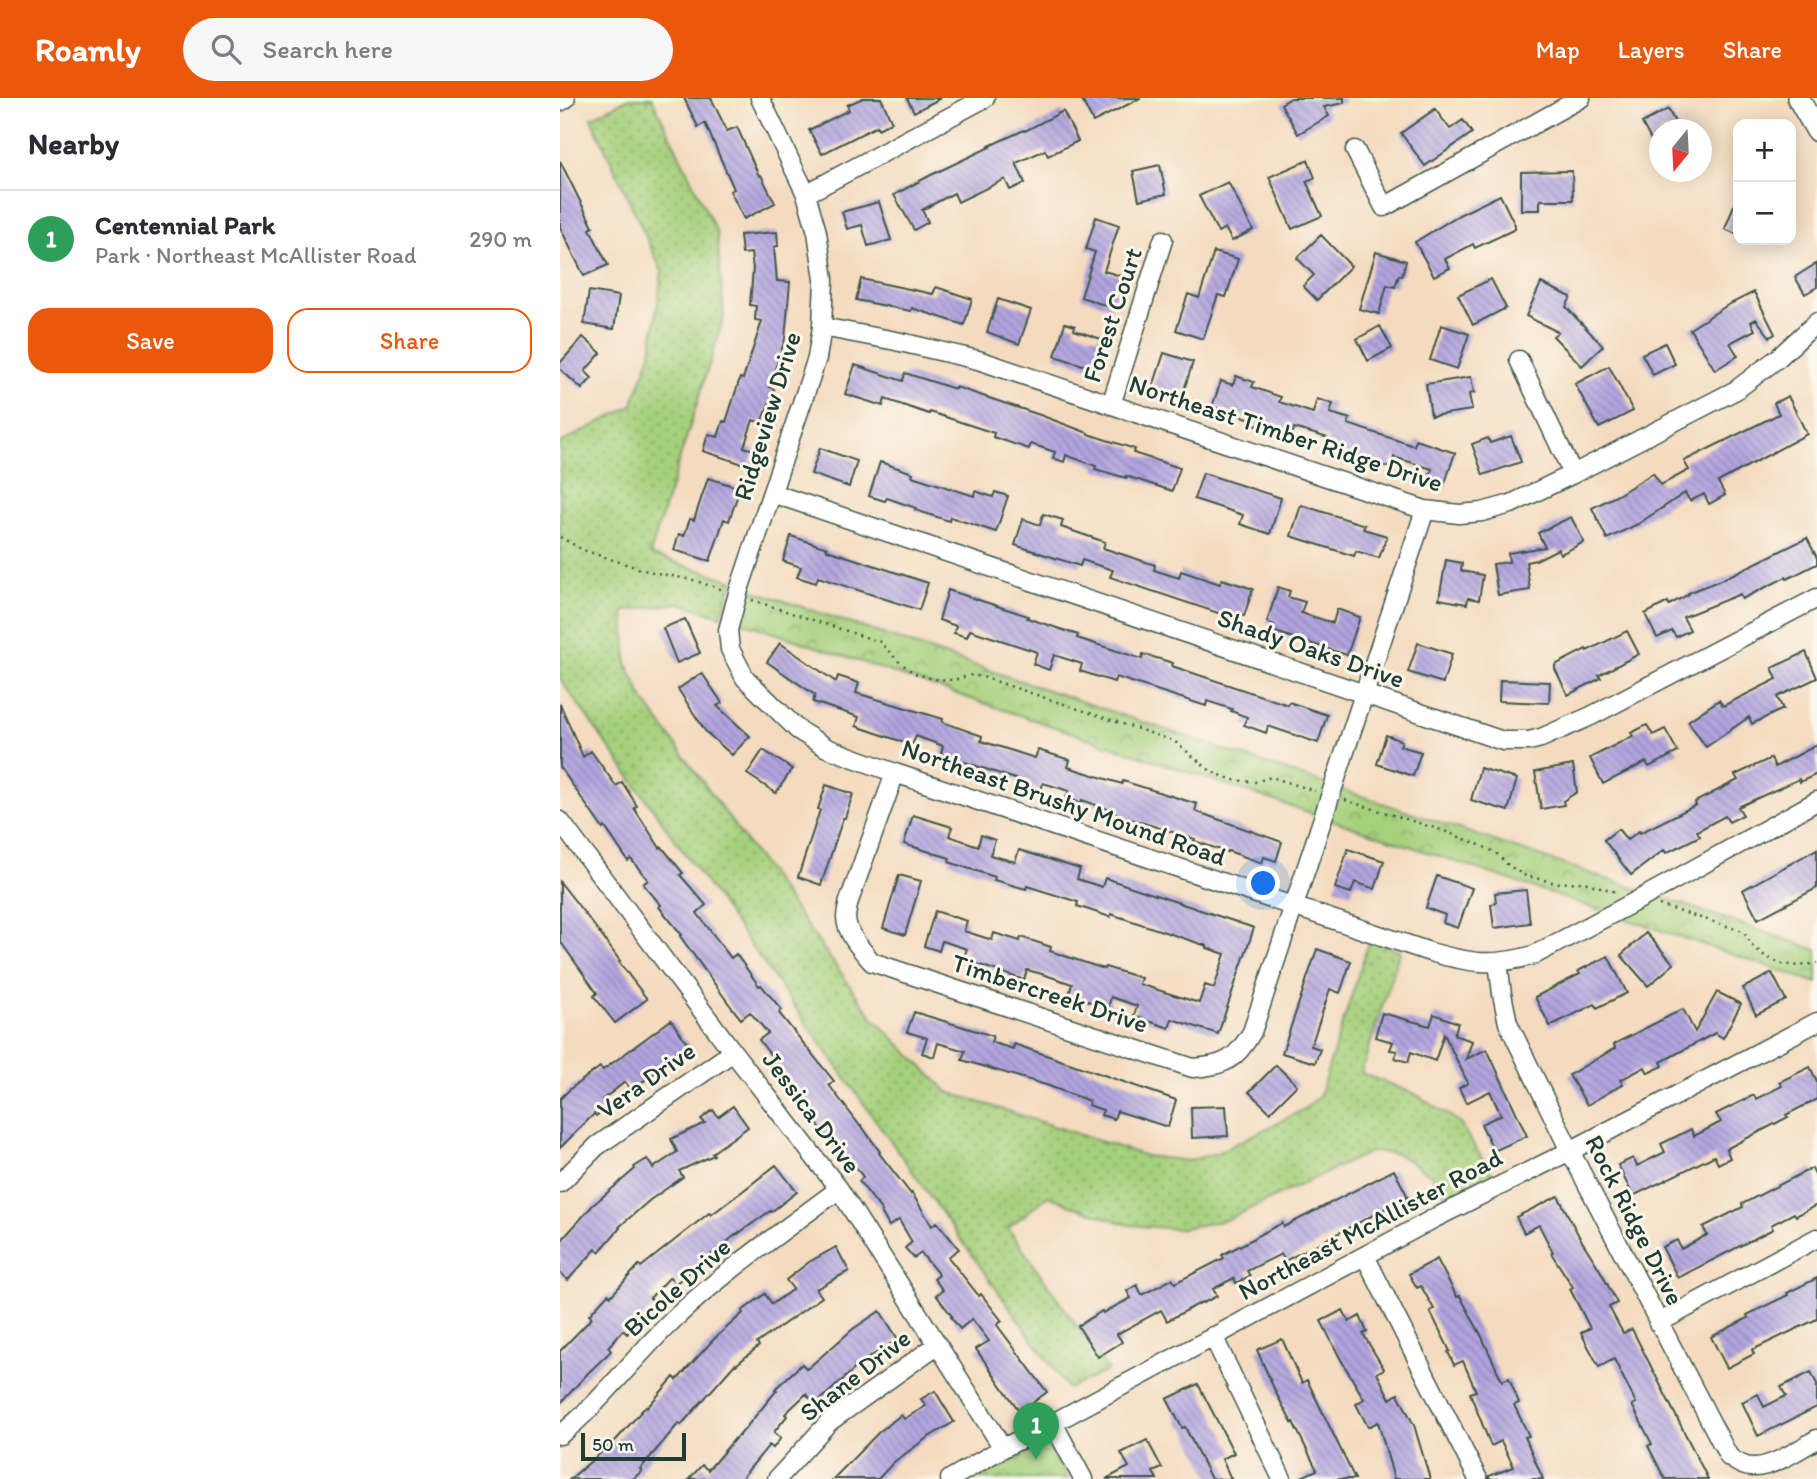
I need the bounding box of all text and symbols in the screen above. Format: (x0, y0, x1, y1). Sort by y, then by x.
search box (183, 18, 673, 81)
text: Roamly (35, 30, 141, 69)
icon: search (207, 30, 245, 68)
text: Search here (263, 33, 393, 65)
text: Map (1536, 35, 1580, 64)
text: Layers (1618, 35, 1685, 64)
text: Share (1723, 35, 1782, 64)
north arrow (1649, 119, 1712, 182)
map controls (1733, 119, 1796, 245)
button: + (1733, 119, 1796, 182)
text: Nearby (28, 125, 119, 162)
button: − (1733, 182, 1796, 245)
text: Centennial Park (95, 209, 275, 241)
text: 1 (46, 225, 56, 253)
text: 290 m (469, 225, 532, 253)
text: Park · Northeast McAllister Road (95, 241, 417, 269)
street label: Forest Court (1075, 243, 1149, 387)
button: Save (28, 308, 273, 373)
button: Share (287, 308, 532, 373)
street label: Ridgeview Drive (726, 328, 808, 504)
street label: Northeast Timber Ridge Drive (1125, 367, 1447, 499)
street label: Shady Oaks Drive (1213, 601, 1409, 695)
street label: Northeast Brushy Mound Road (898, 731, 1230, 873)
your location (1246, 866, 1280, 900)
street label: Timbercreek Drive (948, 946, 1152, 1040)
street label: Vera Drive (591, 1035, 701, 1125)
street label: Jessica Drive (756, 1044, 868, 1180)
street label: Rock Ridge Drive (1578, 1129, 1692, 1311)
street label: Northeast McAllister Road (1232, 1141, 1508, 1307)
street label: Bicole Drive (617, 1231, 737, 1343)
street label: Shane Drive (793, 1322, 917, 1428)
pin: 1 (1013, 1402, 1059, 1460)
scale bar (581, 1430, 686, 1462)
text: 50 m (592, 1433, 634, 1456)

